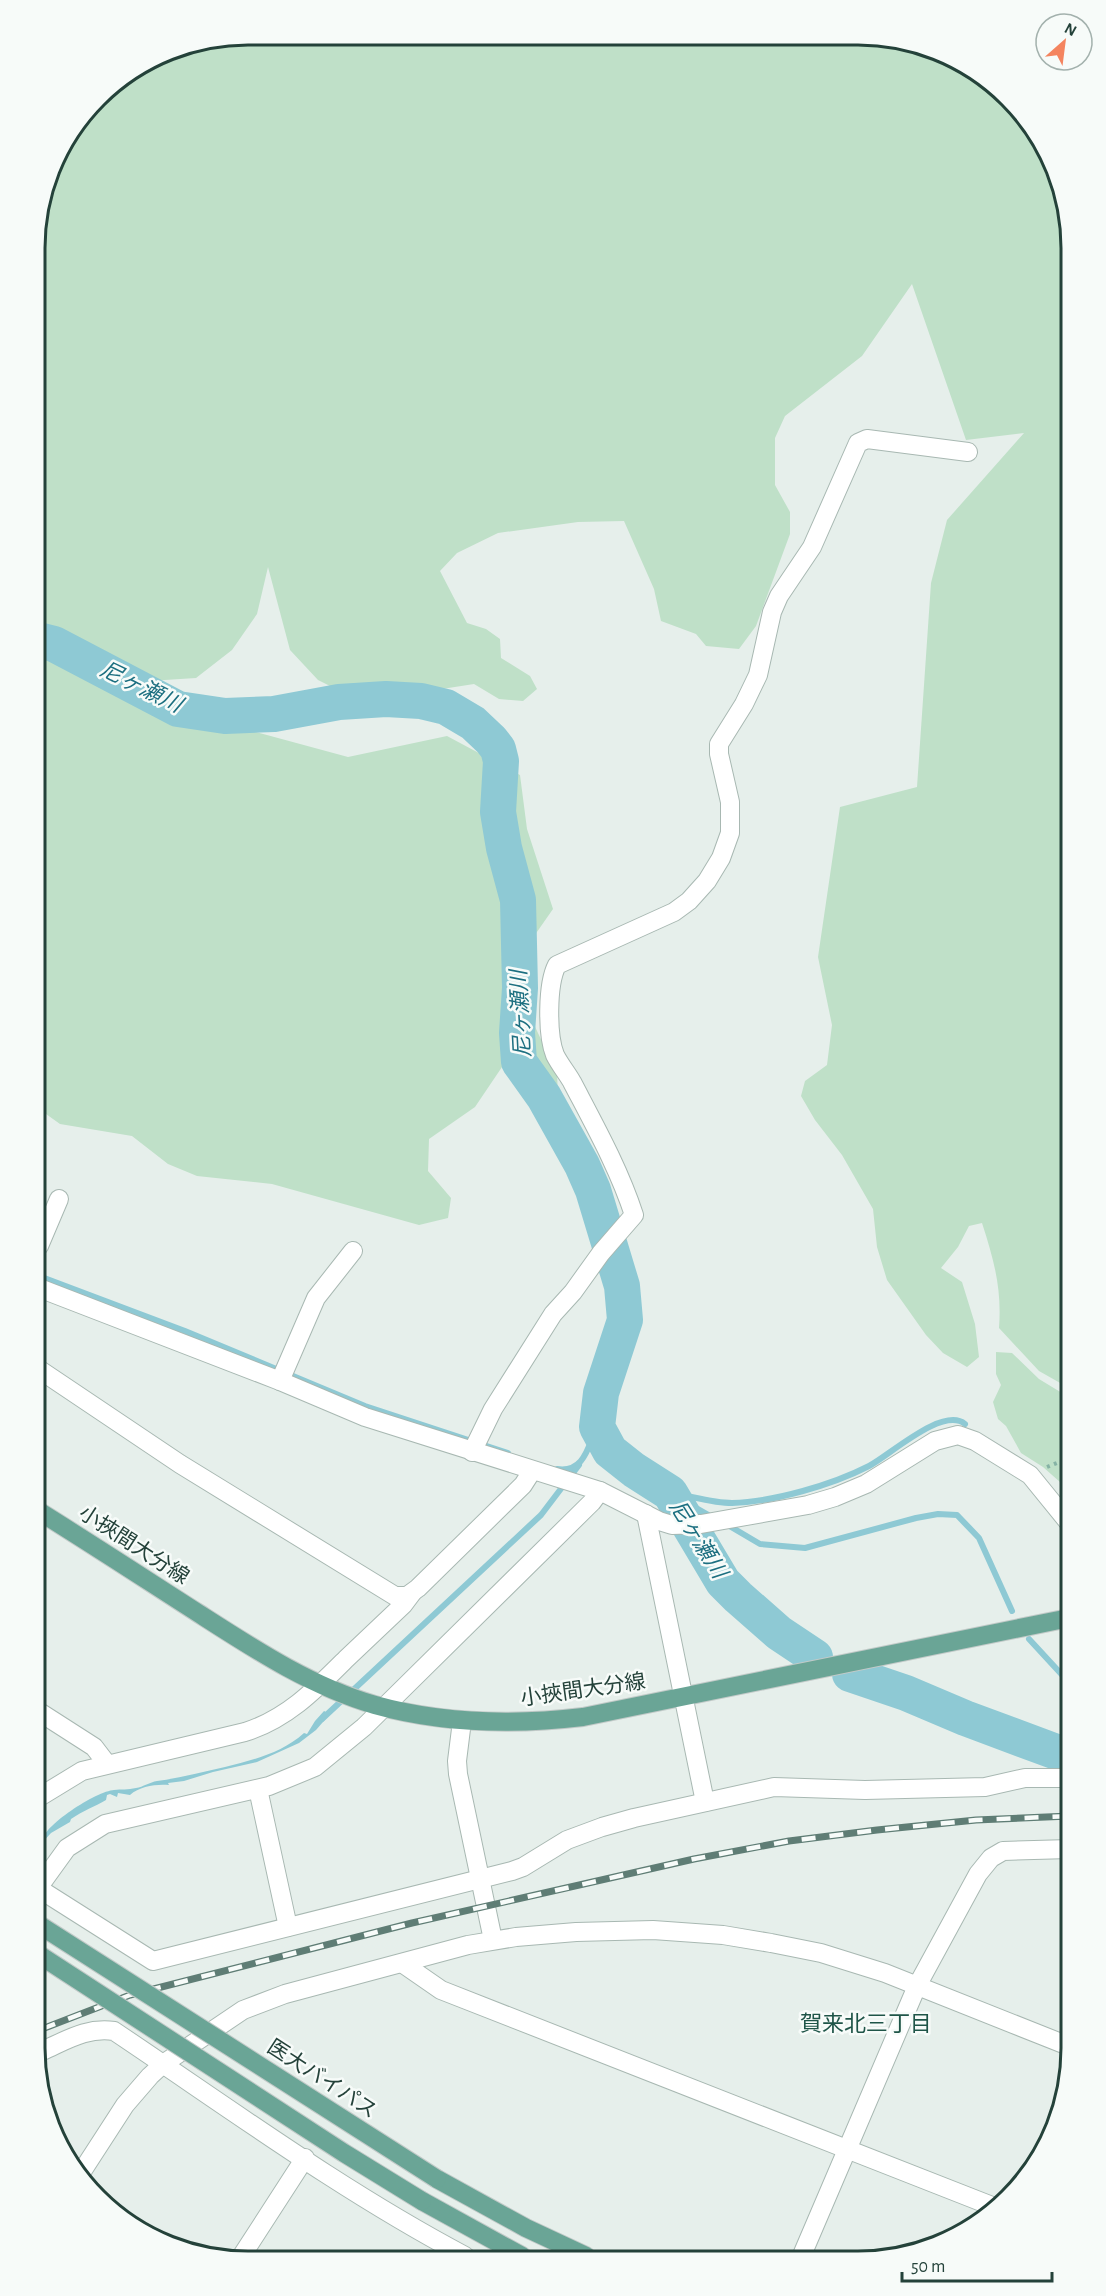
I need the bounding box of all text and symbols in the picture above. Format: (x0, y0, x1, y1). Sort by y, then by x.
north arrow (1034, 12, 1094, 72)
text: N (1062, 20, 1079, 39)
water label: 尼ヶ瀬川 (97, 657, 188, 717)
water label: 尼ヶ瀬川 (507, 967, 534, 1059)
water label: 尼ヶ瀬川 (665, 1495, 733, 1584)
street label: 小挾間大分線 (75, 1501, 193, 1588)
street label: 小挾間大分線 (519, 1670, 647, 1709)
district label: 賀来北三丁目 (800, 2012, 932, 2035)
street label: 医大バイパス (264, 2035, 381, 2122)
scale bar (902, 2245, 1052, 2283)
text: 50 m (911, 2258, 945, 2276)

